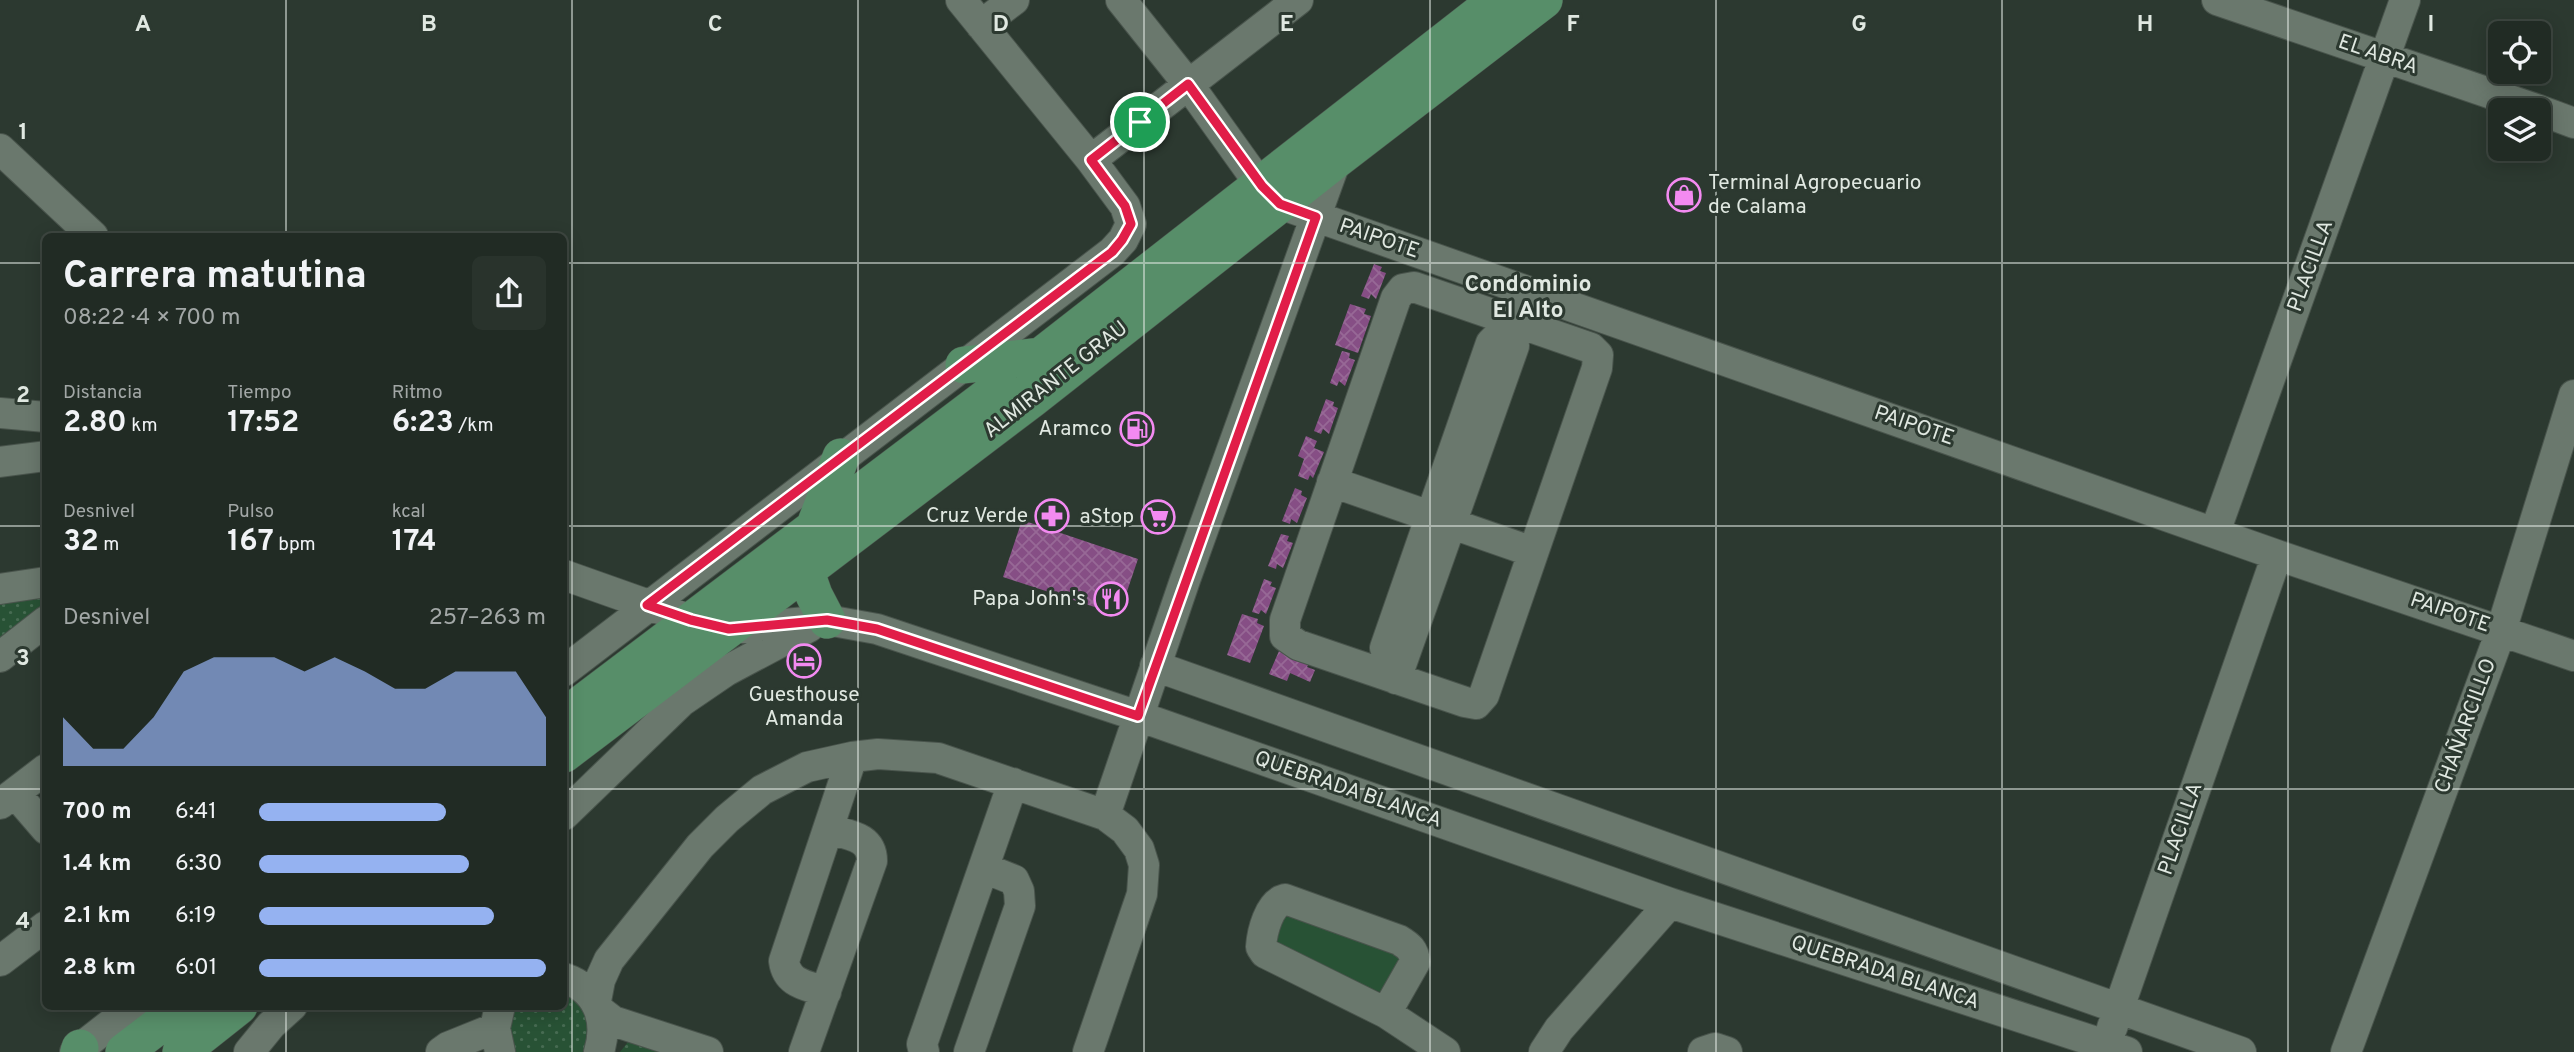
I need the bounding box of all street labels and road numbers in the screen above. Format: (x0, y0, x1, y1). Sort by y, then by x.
street label: EL ABRA (2334, 29, 2422, 81)
street label: PAIPOTE (1335, 213, 1423, 265)
street label: PLACILLA (2282, 216, 2340, 316)
street label: ALMIRANTE GRAU (978, 315, 1134, 445)
street label: PAIPOTE (1870, 400, 1958, 452)
street label: PAIPOTE (2406, 587, 2494, 639)
street label: CHAÑARCILLO (2429, 655, 2503, 797)
street label: QUEBRADA BLANCA (1251, 745, 1445, 835)
street label: PLACILLA (2153, 779, 2209, 879)
street label: QUEBRADA BLANCA (1787, 930, 1983, 1016)

